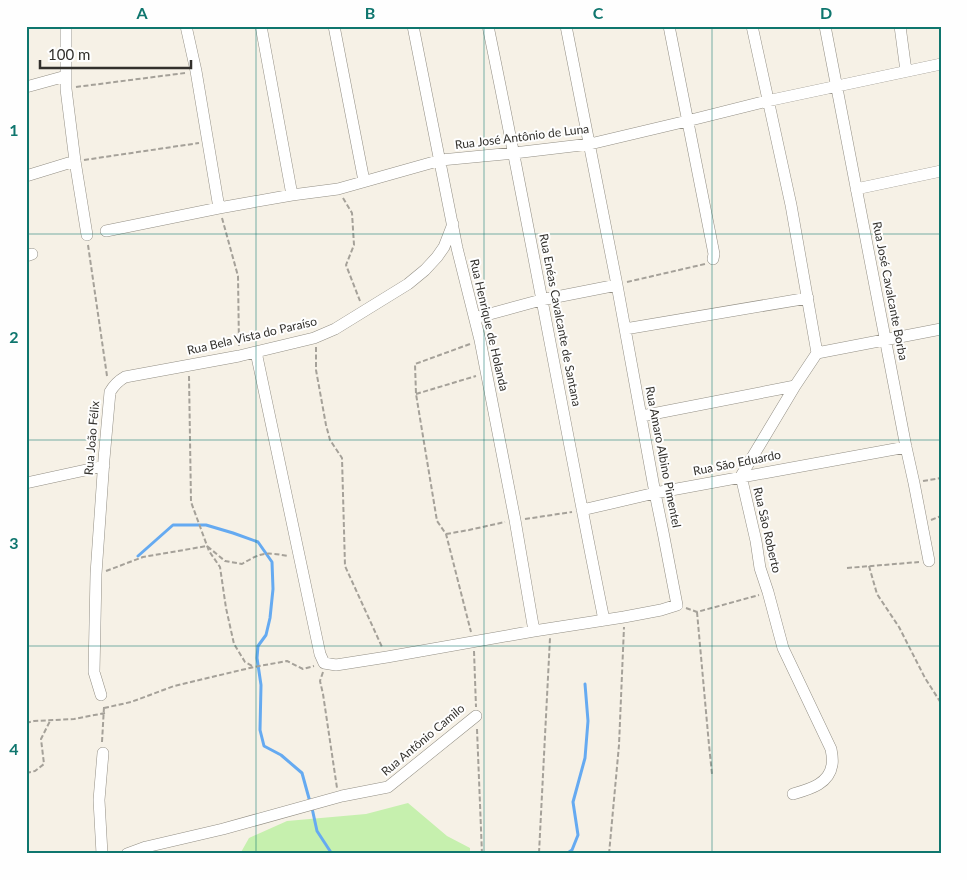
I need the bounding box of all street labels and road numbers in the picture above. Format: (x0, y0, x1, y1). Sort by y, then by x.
street label: Rua José Antônio de Luna (454, 121, 590, 152)
street label: Rua José Cavalcante Borba (870, 220, 911, 362)
street label: Rua Enéas Cavalcante de Santana (536, 232, 585, 408)
street label: Rua Henrique de Holanda (467, 257, 512, 392)
street label: Rua Bela Vista do Paraíso (186, 313, 318, 358)
street label: Rua Amaro Albino Pimentel (642, 385, 685, 529)
street label: Rua João Félix (81, 400, 102, 476)
street label: Rua São Eduardo (692, 447, 782, 478)
street label: Rua São Roberto (750, 485, 785, 574)
street label: Rua Antônio Camilo (378, 700, 468, 779)

